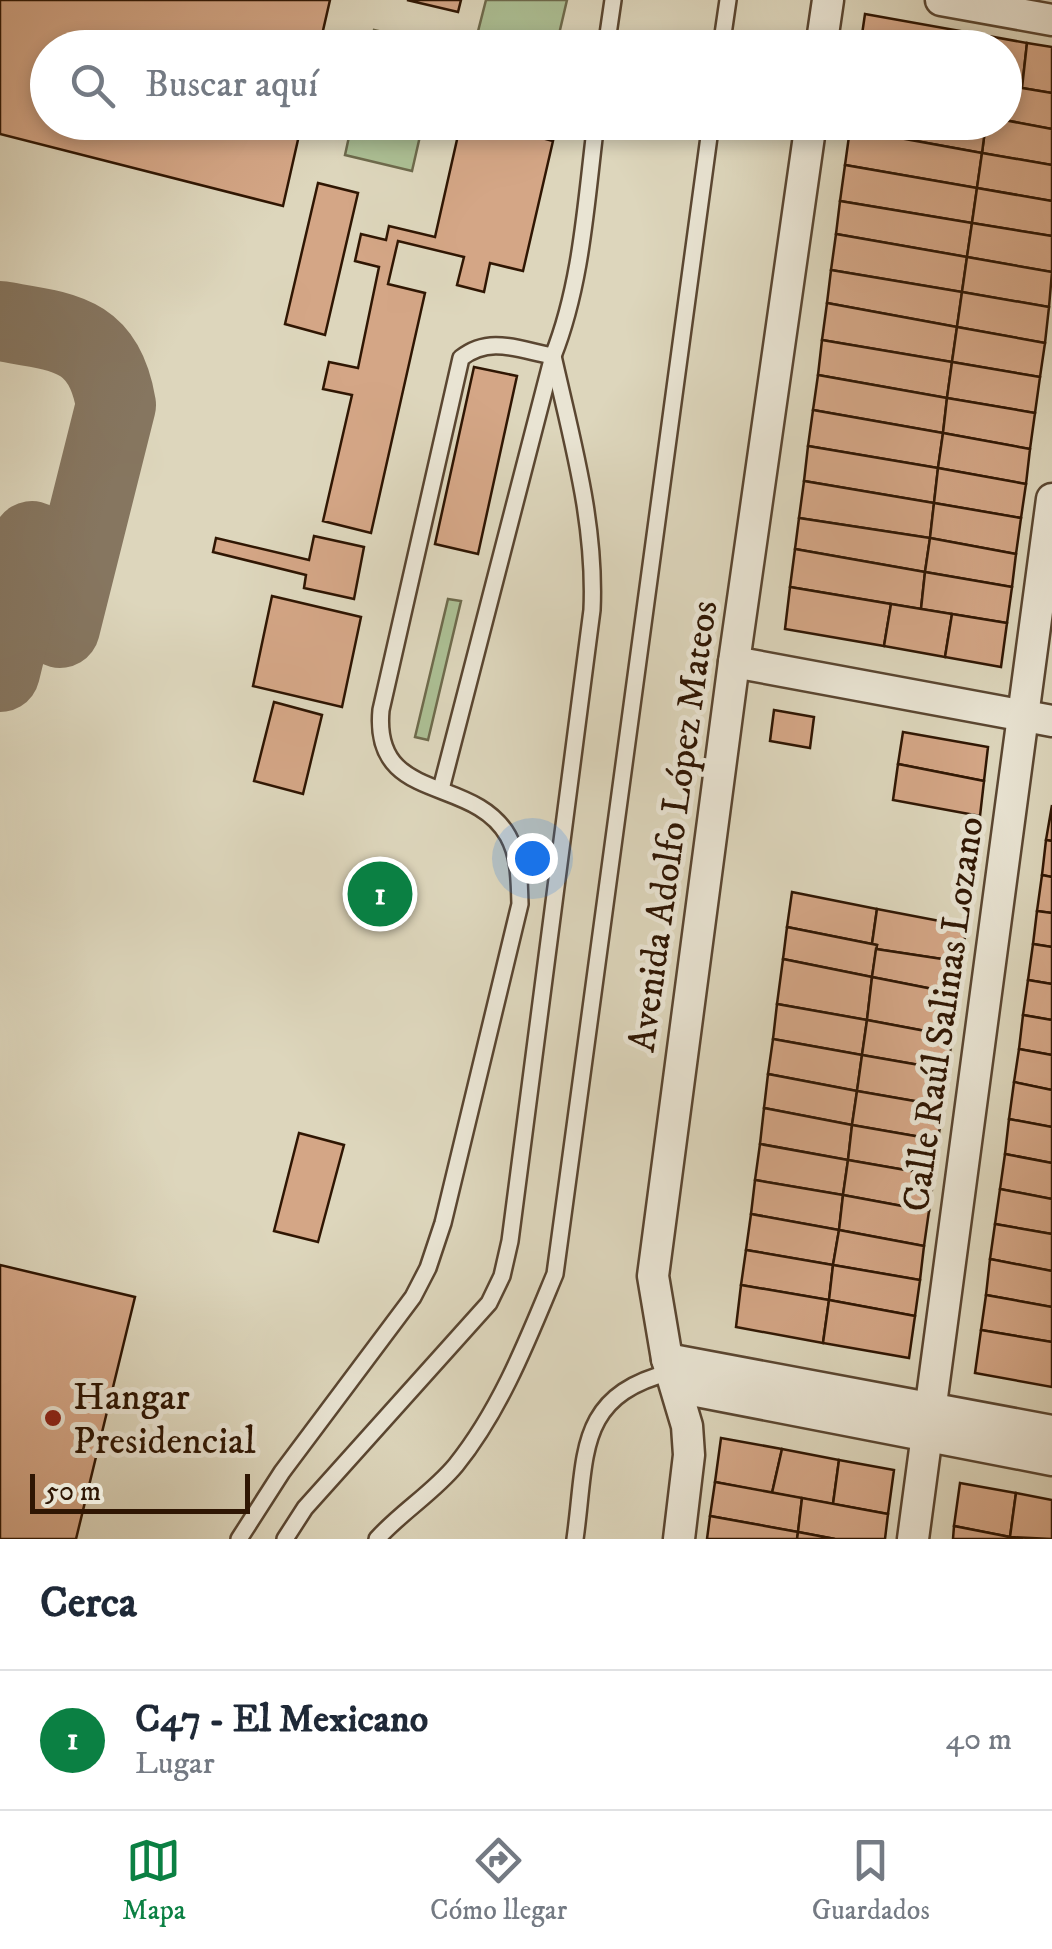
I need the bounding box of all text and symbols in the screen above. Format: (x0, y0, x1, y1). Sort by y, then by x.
search box (30, 30, 1022, 140)
icon: search (65, 58, 120, 113)
text: Buscar aquí (145, 61, 318, 109)
street label: Avenida Adolfo López Mateos (619, 597, 729, 1055)
street label: Calle Raúl Salinas Lozano (893, 814, 995, 1215)
your location (507, 833, 558, 884)
pin: 1 (348, 856, 412, 932)
place label: Hangar Presidencial (73, 1374, 256, 1466)
marker: Hangar Presidencial (42, 1407, 64, 1429)
scale bar (30, 1469, 250, 1514)
text: 50 m (45, 1474, 101, 1509)
text: Cerca (40, 1578, 137, 1630)
text: C47 - El Mexicano (135, 1696, 428, 1744)
text: 1 (67, 1720, 78, 1760)
text: 40 m (945, 1720, 1012, 1760)
text: Lugar (135, 1744, 215, 1784)
tab: Mapa (122, 1833, 186, 1928)
tab: Cómo llegar (430, 1833, 567, 1928)
tab: Guardados (812, 1833, 930, 1928)

